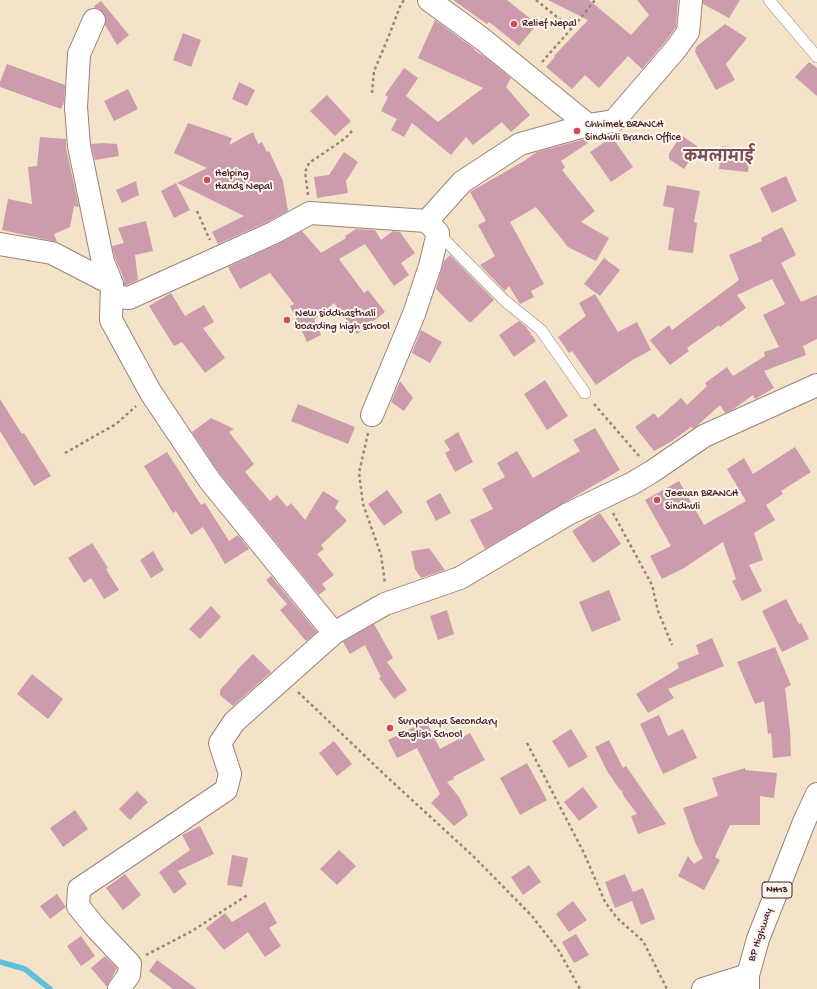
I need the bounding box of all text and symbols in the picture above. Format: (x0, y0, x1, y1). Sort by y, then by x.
place label: Relief Nepal (522, 17, 577, 31)
marker: Relief Nepal (509, 19, 519, 29)
place label: Chhimek BRANCH Sindhuli Branch Office (585, 118, 681, 144)
marker: Chhimek BRANCH Sindhuli Branch Office (572, 126, 582, 136)
district label: कमलामाई (684, 150, 754, 168)
place label: Helping Hands Nepal (215, 167, 273, 193)
marker: Helping Hands Nepal (202, 175, 212, 185)
place label: New siddhasthali boarding high school (295, 307, 390, 333)
marker: New siddhasthali boarding high school (282, 315, 292, 325)
place label: Jeevan BRANCH Sindhuli (665, 487, 738, 513)
marker: Jeevan BRANCH Sindhuli (652, 495, 662, 505)
place label: Suryodaya Secondary English School (398, 715, 497, 741)
marker: Suryodaya Secondary English School (385, 723, 395, 733)
road number: NH13 (762, 882, 792, 898)
street label: BP Highway (746, 907, 776, 963)

